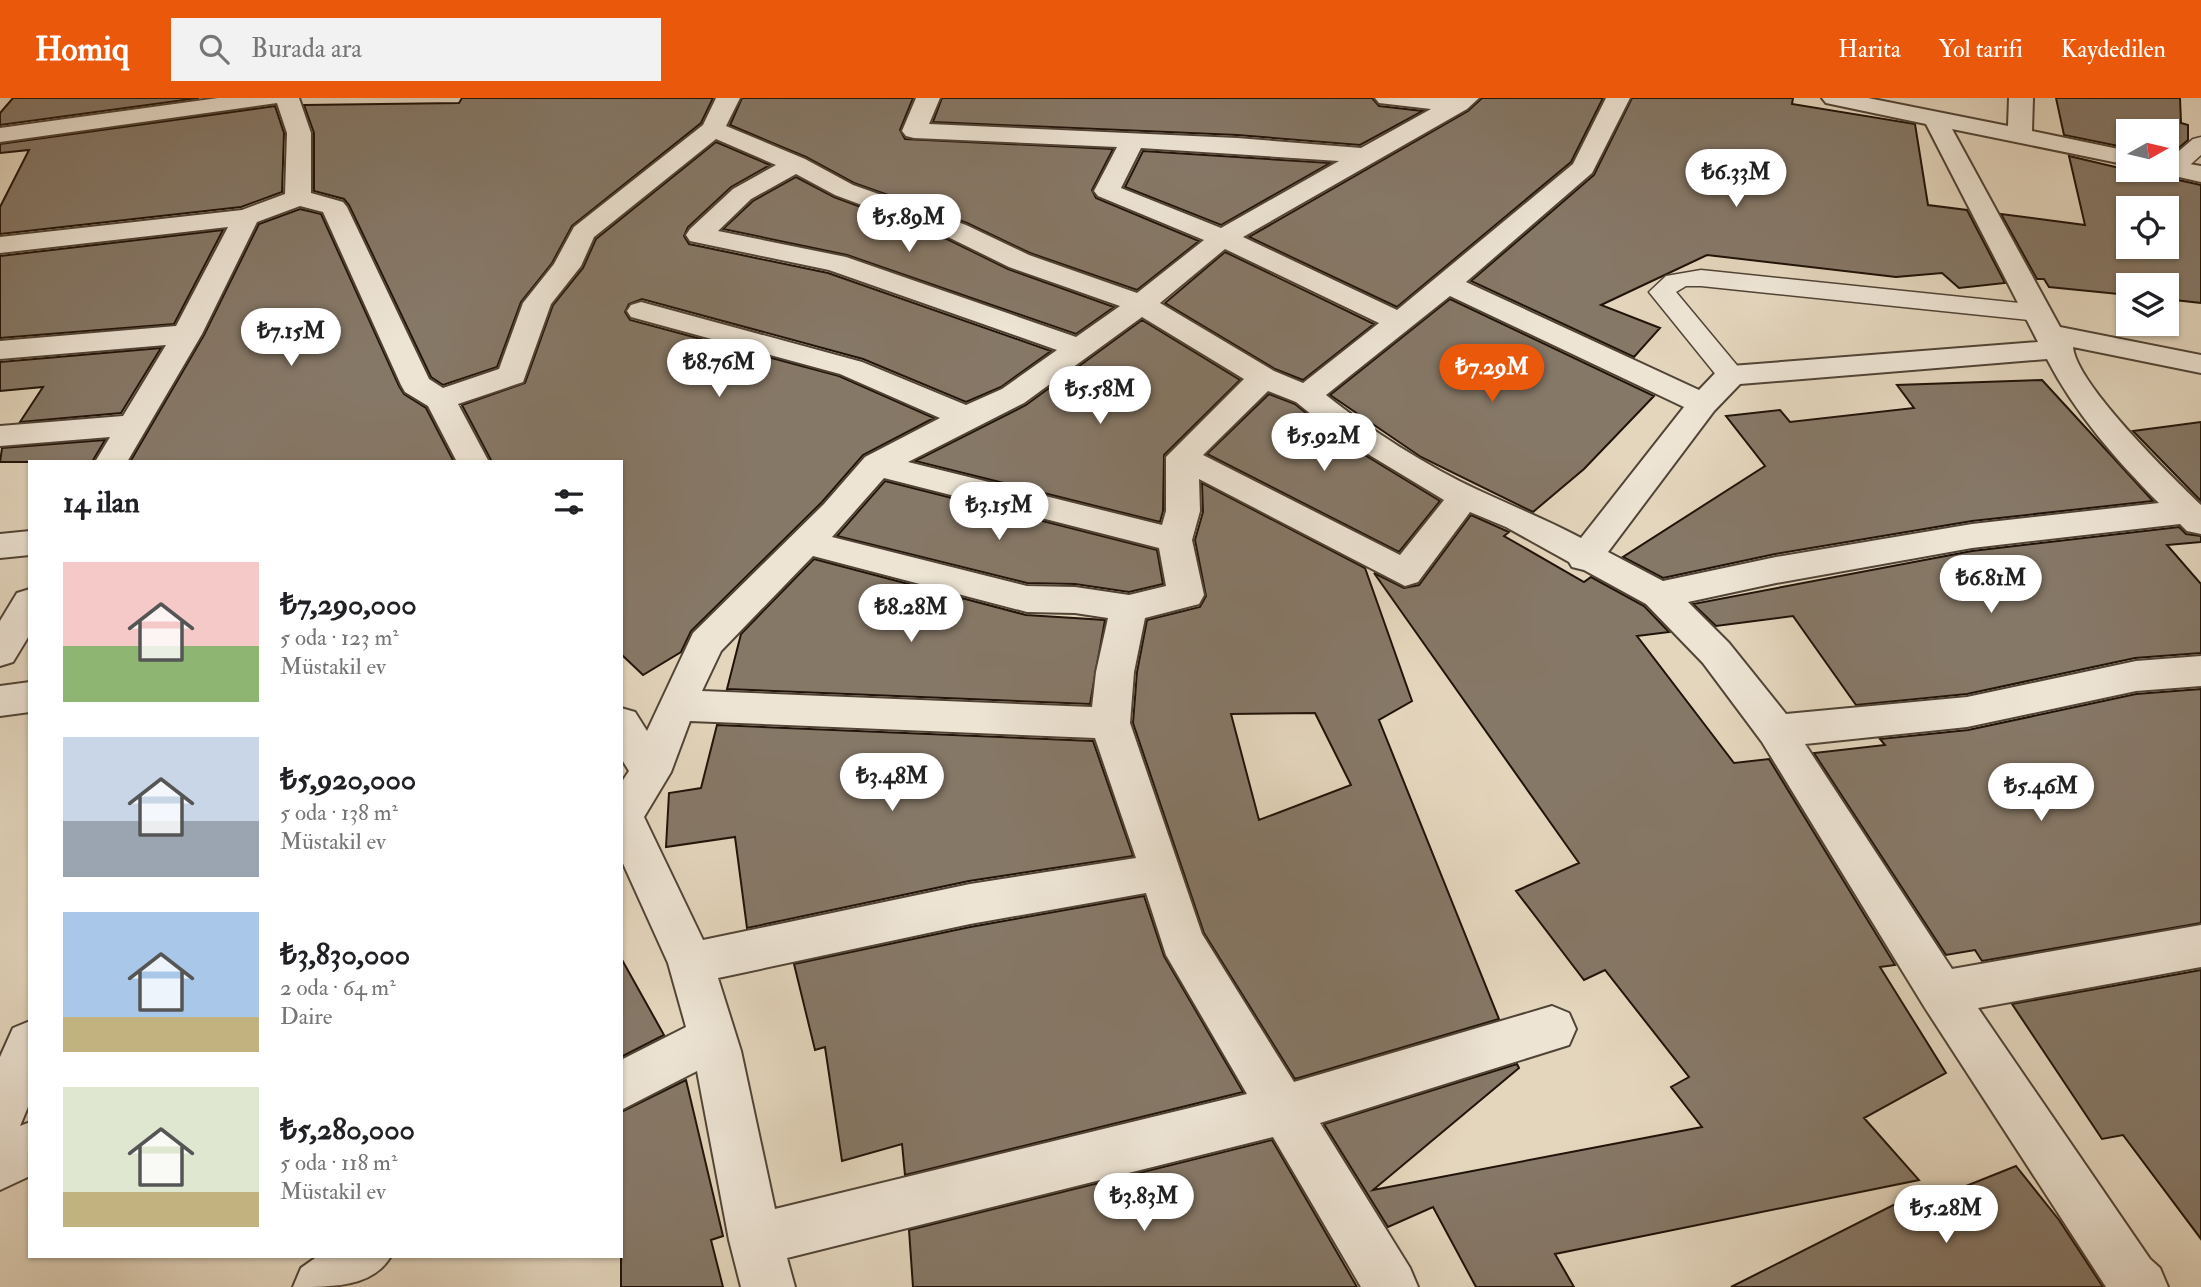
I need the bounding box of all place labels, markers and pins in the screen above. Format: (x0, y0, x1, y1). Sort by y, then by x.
pin: ₺6.33M (1679, 150, 1793, 209)
pin: ₺5.89M (852, 194, 966, 254)
pin: ₺7.15M (234, 308, 348, 368)
pin: ₺8.76M (662, 340, 776, 399)
pin: ₺7.29M (1435, 344, 1549, 404)
pin: ₺5.58M (1043, 366, 1157, 426)
pin: ₺5.92M (1267, 414, 1381, 473)
pin: ₺3.15M (942, 482, 1056, 542)
pin: ₺6.81M (1934, 556, 2048, 615)
pin: ₺8.28M (854, 584, 968, 644)
pin: ₺3.48M (835, 754, 949, 813)
pin: ₺5.46M (1984, 764, 2098, 823)
pin: ₺3.83M (1087, 1174, 1201, 1233)
pin: ₺5.28M (1889, 1186, 2003, 1245)

